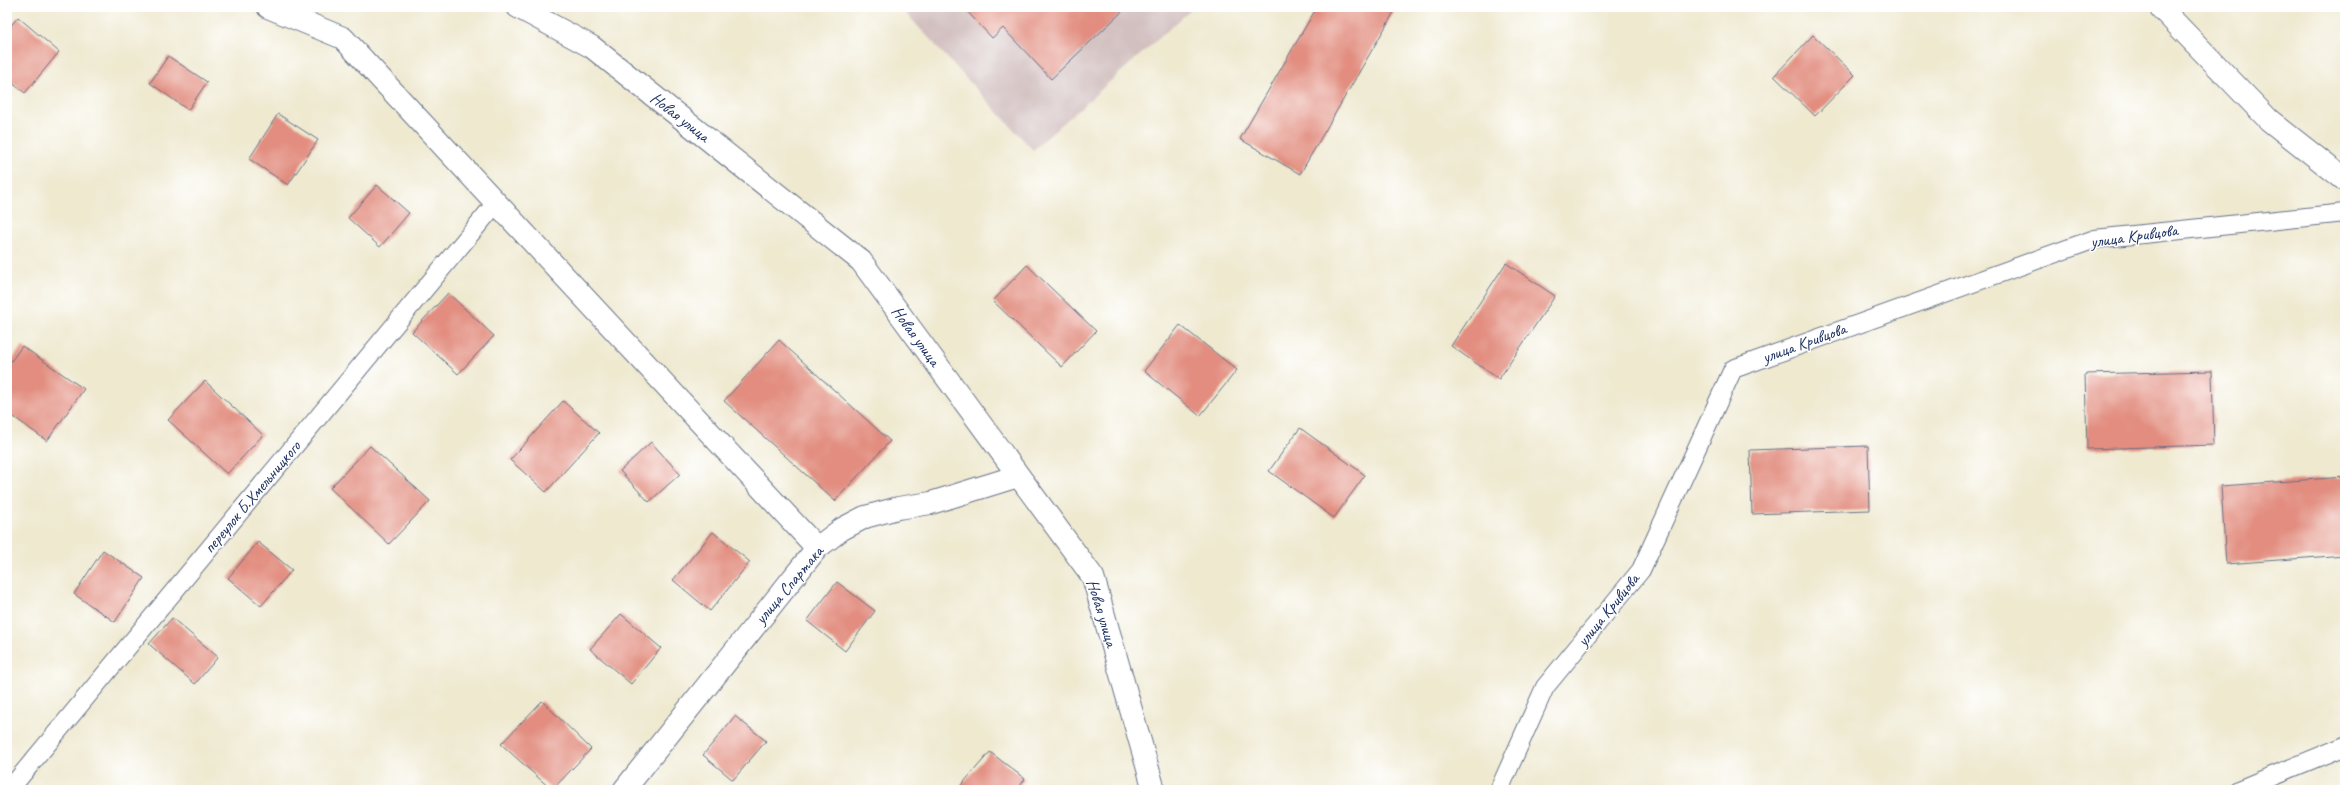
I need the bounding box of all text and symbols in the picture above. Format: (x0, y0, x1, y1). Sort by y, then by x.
street label: Новая улица (646, 87, 715, 148)
street label: улица Кривцова (2088, 219, 2181, 253)
street label: Новая улица (887, 302, 946, 372)
street label: улица Кривцова (1758, 317, 1851, 368)
street label: переулок Б.Хмельницкого (199, 436, 306, 558)
street label: улица Спартака (750, 540, 829, 629)
street label: улица Кривцова (1572, 568, 1645, 651)
street label: Новая улица (1082, 577, 1123, 651)

